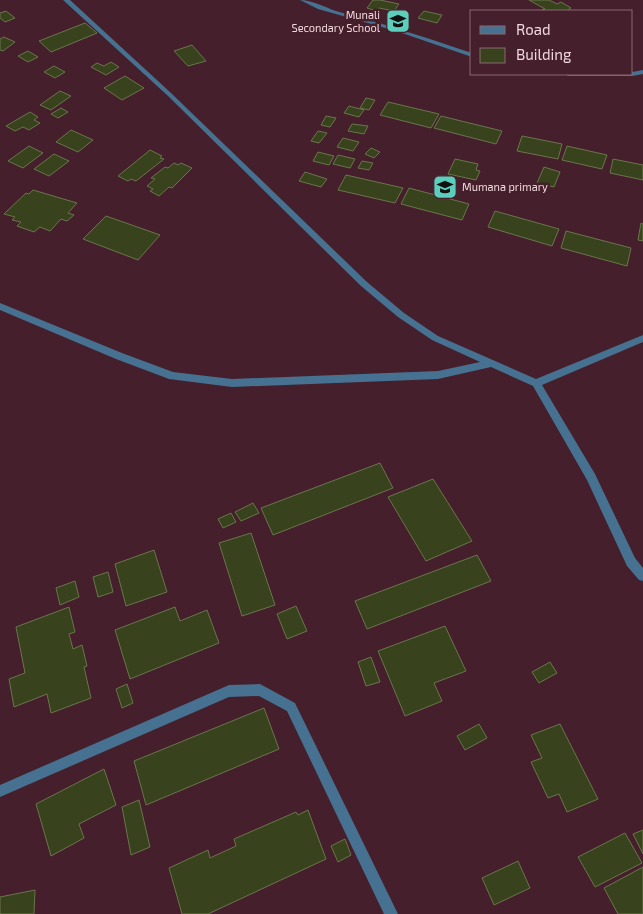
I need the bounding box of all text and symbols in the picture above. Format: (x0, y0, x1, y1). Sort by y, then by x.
place label: Munali Secondary School (292, 8, 381, 34)
school or university icon: Munali Secondary School (385, 8, 411, 34)
legend (470, 10, 633, 75)
text: Road (516, 20, 551, 38)
text: Building (516, 45, 572, 63)
school or university icon: Mumana primary (432, 174, 458, 200)
place label: Mumana primary (462, 180, 548, 193)

